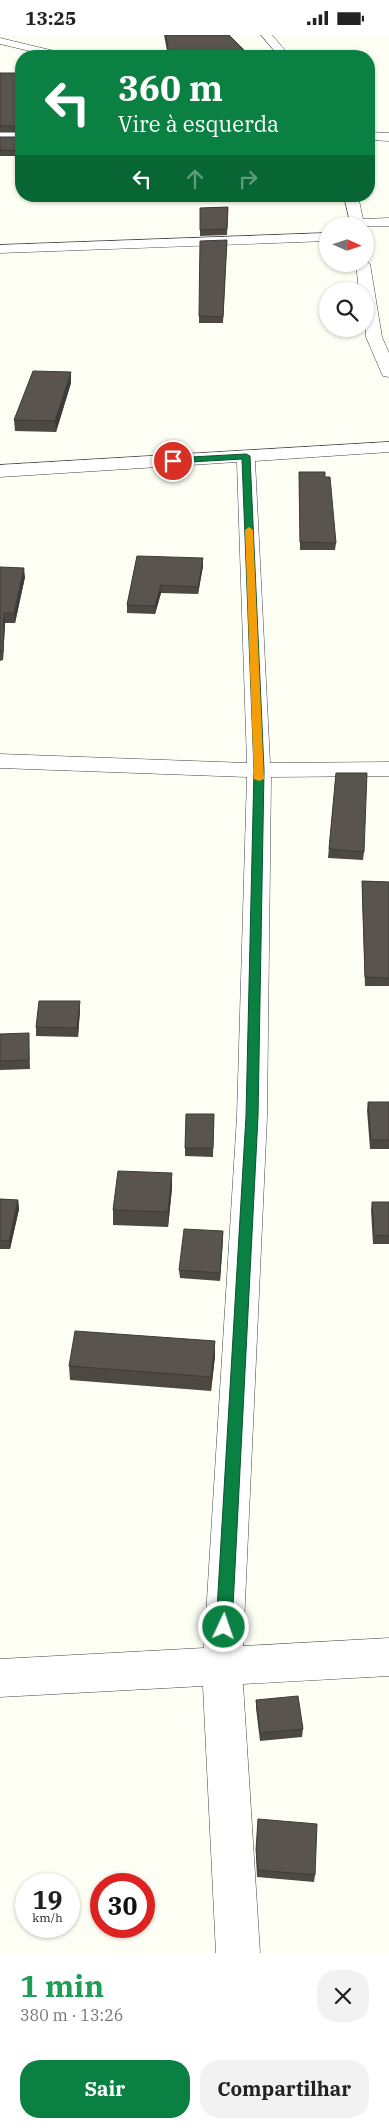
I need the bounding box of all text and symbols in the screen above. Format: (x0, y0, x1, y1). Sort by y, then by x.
text: 13:25 (25, 6, 76, 30)
text: 360 m (118, 65, 223, 111)
icon: left (35, 70, 100, 135)
text: Vire à esquerda (118, 109, 279, 138)
icon: left (128, 165, 156, 193)
icon: ahead (181, 165, 209, 193)
icon: right (234, 165, 262, 193)
north arrow (319, 217, 374, 273)
map controls (319, 217, 374, 337)
button: search (319, 282, 374, 337)
pin (152, 440, 194, 482)
icon: arrive (159, 447, 187, 475)
position arrow (197, 1600, 249, 1652)
speed limit sign: 30 (90, 1873, 155, 1938)
text: 19 (32, 1883, 63, 1916)
text: km/h (32, 1910, 63, 1925)
text: 1 min (20, 1966, 104, 2005)
button: close (317, 1970, 369, 2022)
text: 380 m · 13:26 (20, 2005, 123, 2025)
button: Sair (20, 2060, 190, 2118)
button: Compartilhar (200, 2060, 369, 2118)

